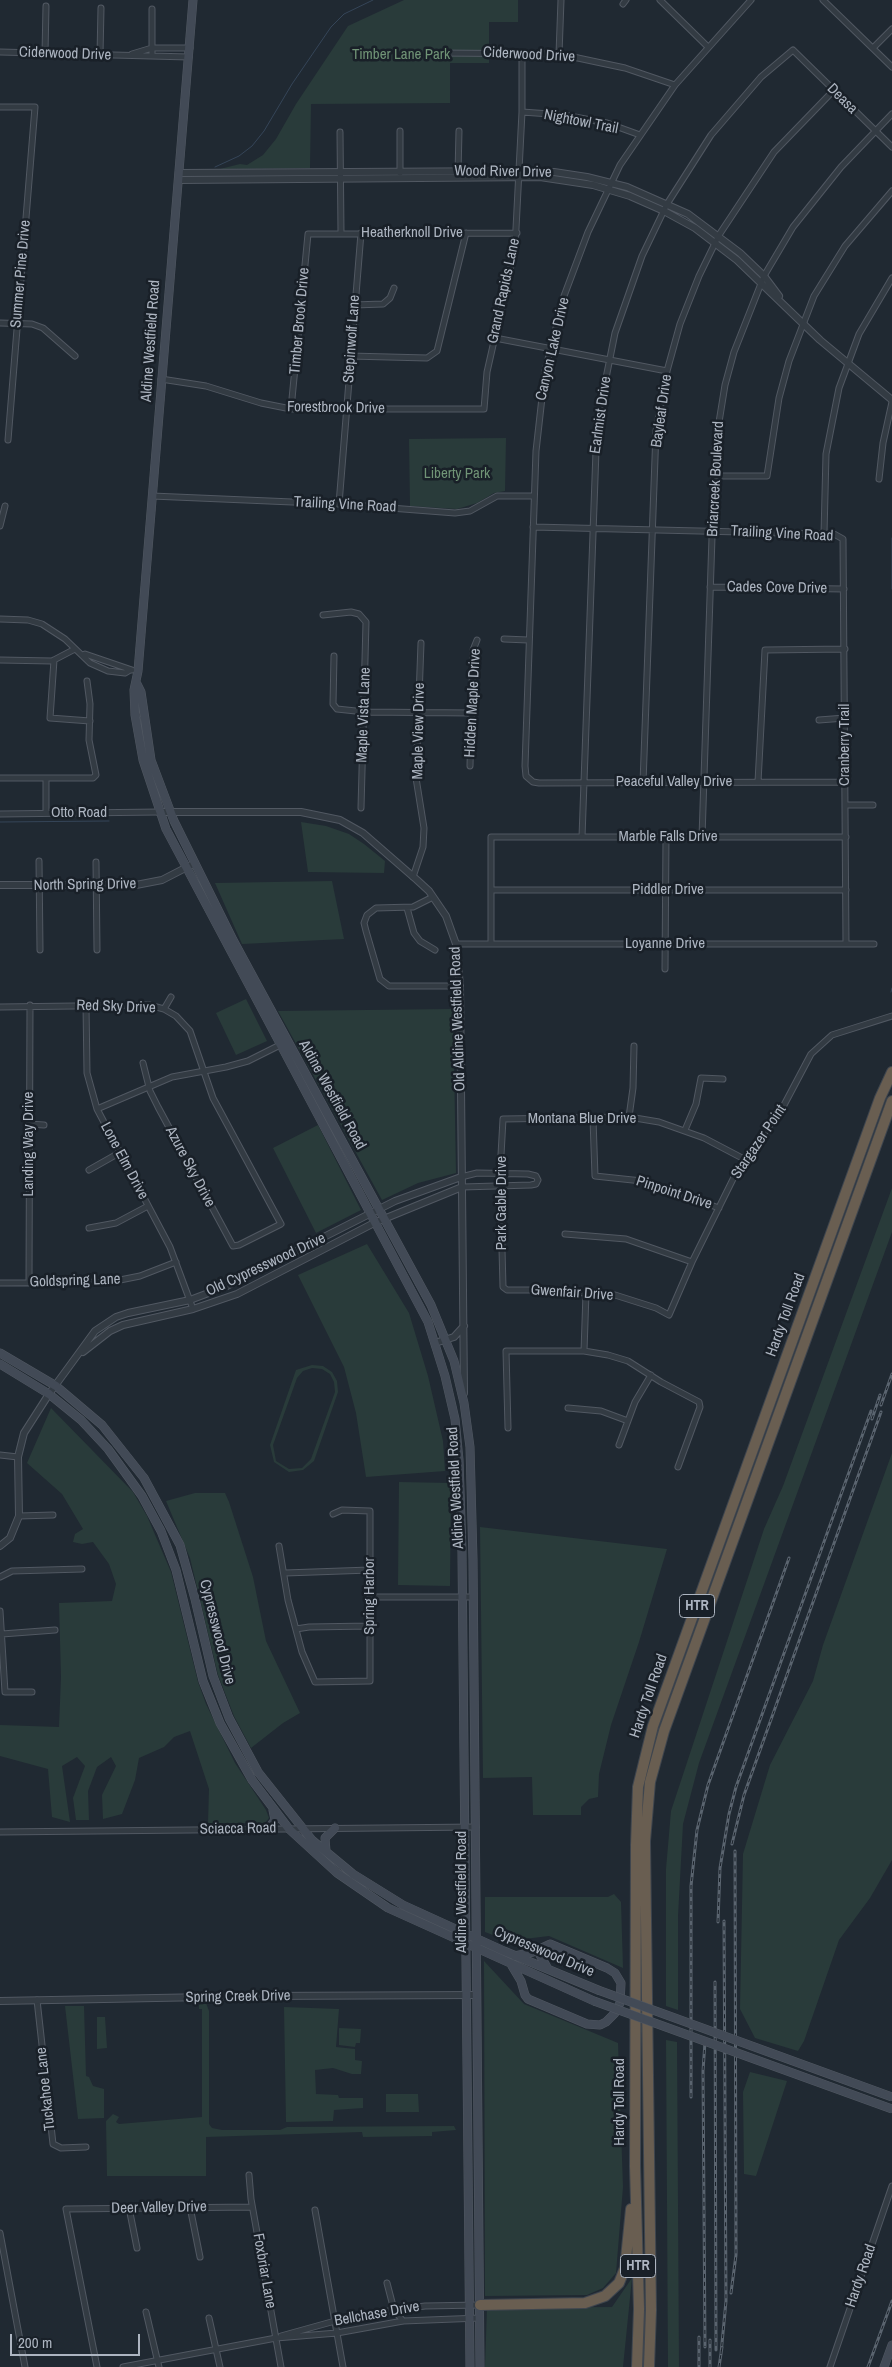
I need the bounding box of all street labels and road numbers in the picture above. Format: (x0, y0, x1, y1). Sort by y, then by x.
street label: Ciderwood Drive (19, 43, 111, 65)
street label: Ciderwood Drive (482, 44, 576, 66)
street label: Deasa (823, 80, 861, 118)
street label: Nightowl Trail (542, 106, 620, 138)
street label: Wood River Drive (454, 162, 552, 182)
street label: Summer Pine Drive (7, 219, 35, 329)
street label: Heatherknoll Drive (361, 224, 463, 242)
street label: Grand Rapids Lane (484, 237, 524, 345)
street label: Timber Brook Drive (286, 267, 314, 375)
street label: Aldine Westfield Road (138, 279, 164, 403)
street label: Stepinwolf Lane (340, 294, 364, 384)
street label: Canyon Lake Drive (532, 296, 574, 402)
street label: Bayleaf Drive (648, 373, 676, 449)
street label: Earlmist Drive (587, 375, 615, 455)
street label: Forestbrook Drive (287, 398, 385, 418)
street label: Briarcreek Boulevard (704, 421, 728, 537)
street label: Trailing Vine Road (293, 493, 397, 517)
street label: Trailing Vine Road (730, 522, 834, 546)
street label: Cades Cove Drive (727, 578, 827, 598)
street label: Hidden Maple Drive (461, 648, 485, 758)
street label: Maple Vista Lane (353, 667, 375, 763)
street label: Maple View Drive (409, 682, 429, 780)
street label: Cranberry Trail (836, 704, 854, 786)
street label: Peaceful Valley Drive (616, 773, 732, 791)
street label: Otto Road (51, 804, 107, 822)
street label: Marble Falls Drive (618, 828, 718, 846)
street label: North Spring Drive (34, 875, 136, 895)
street label: Piddler Drive (632, 881, 704, 899)
street label: Loyanne Drive (625, 935, 705, 953)
street label: Old Aldine Westfield Road (446, 946, 470, 1092)
street label: Red Sky Drive (76, 997, 156, 1017)
street label: Aldine Westfield Road (295, 1037, 369, 1153)
street label: Landing Way Drive (20, 1092, 38, 1196)
street label: Stargazer Point (728, 1102, 790, 1182)
street label: Montana Blue Drive (528, 1110, 636, 1128)
street label: Lone Elm Drive (96, 1119, 152, 1203)
street label: Azure Sky Drive (161, 1124, 219, 1210)
street label: Park Gable Drive (493, 1156, 511, 1250)
street label: Pinpoint Drive (634, 1172, 714, 1214)
street label: Old Cypresswood Drive (203, 1229, 329, 1301)
street label: Goldspring Lane (29, 1270, 121, 1292)
street label: Hardy Toll Road (763, 1271, 809, 1359)
street label: Gwenfair Drive (530, 1281, 614, 1305)
street label: Aldine Westfield Road (444, 1427, 468, 1549)
street label: Spring Harbor (361, 1557, 379, 1635)
street label: Cypresswood Drive (195, 1578, 239, 1686)
road number: HTR (680, 1594, 714, 1618)
street label: Hardy Toll Road (626, 1652, 672, 1740)
street label: Sciacca Road (200, 1819, 276, 1839)
street label: Aldine Westfield Road (453, 1831, 471, 1953)
street label: Cypresswood Drive (491, 1923, 597, 1981)
street label: Spring Creek Drive (185, 1987, 291, 2007)
street label: Tuckahoe Lane (33, 2046, 59, 2132)
street label: Hardy Toll Road (611, 2058, 629, 2146)
street label: Deer Valley Drive (111, 2198, 207, 2218)
street label: Foxbriar Lane (249, 2232, 279, 2310)
street label: Hardy Road (842, 2242, 880, 2310)
road number: HTR (620, 2254, 656, 2278)
street label: Bellchase Drive (333, 2298, 421, 2330)

